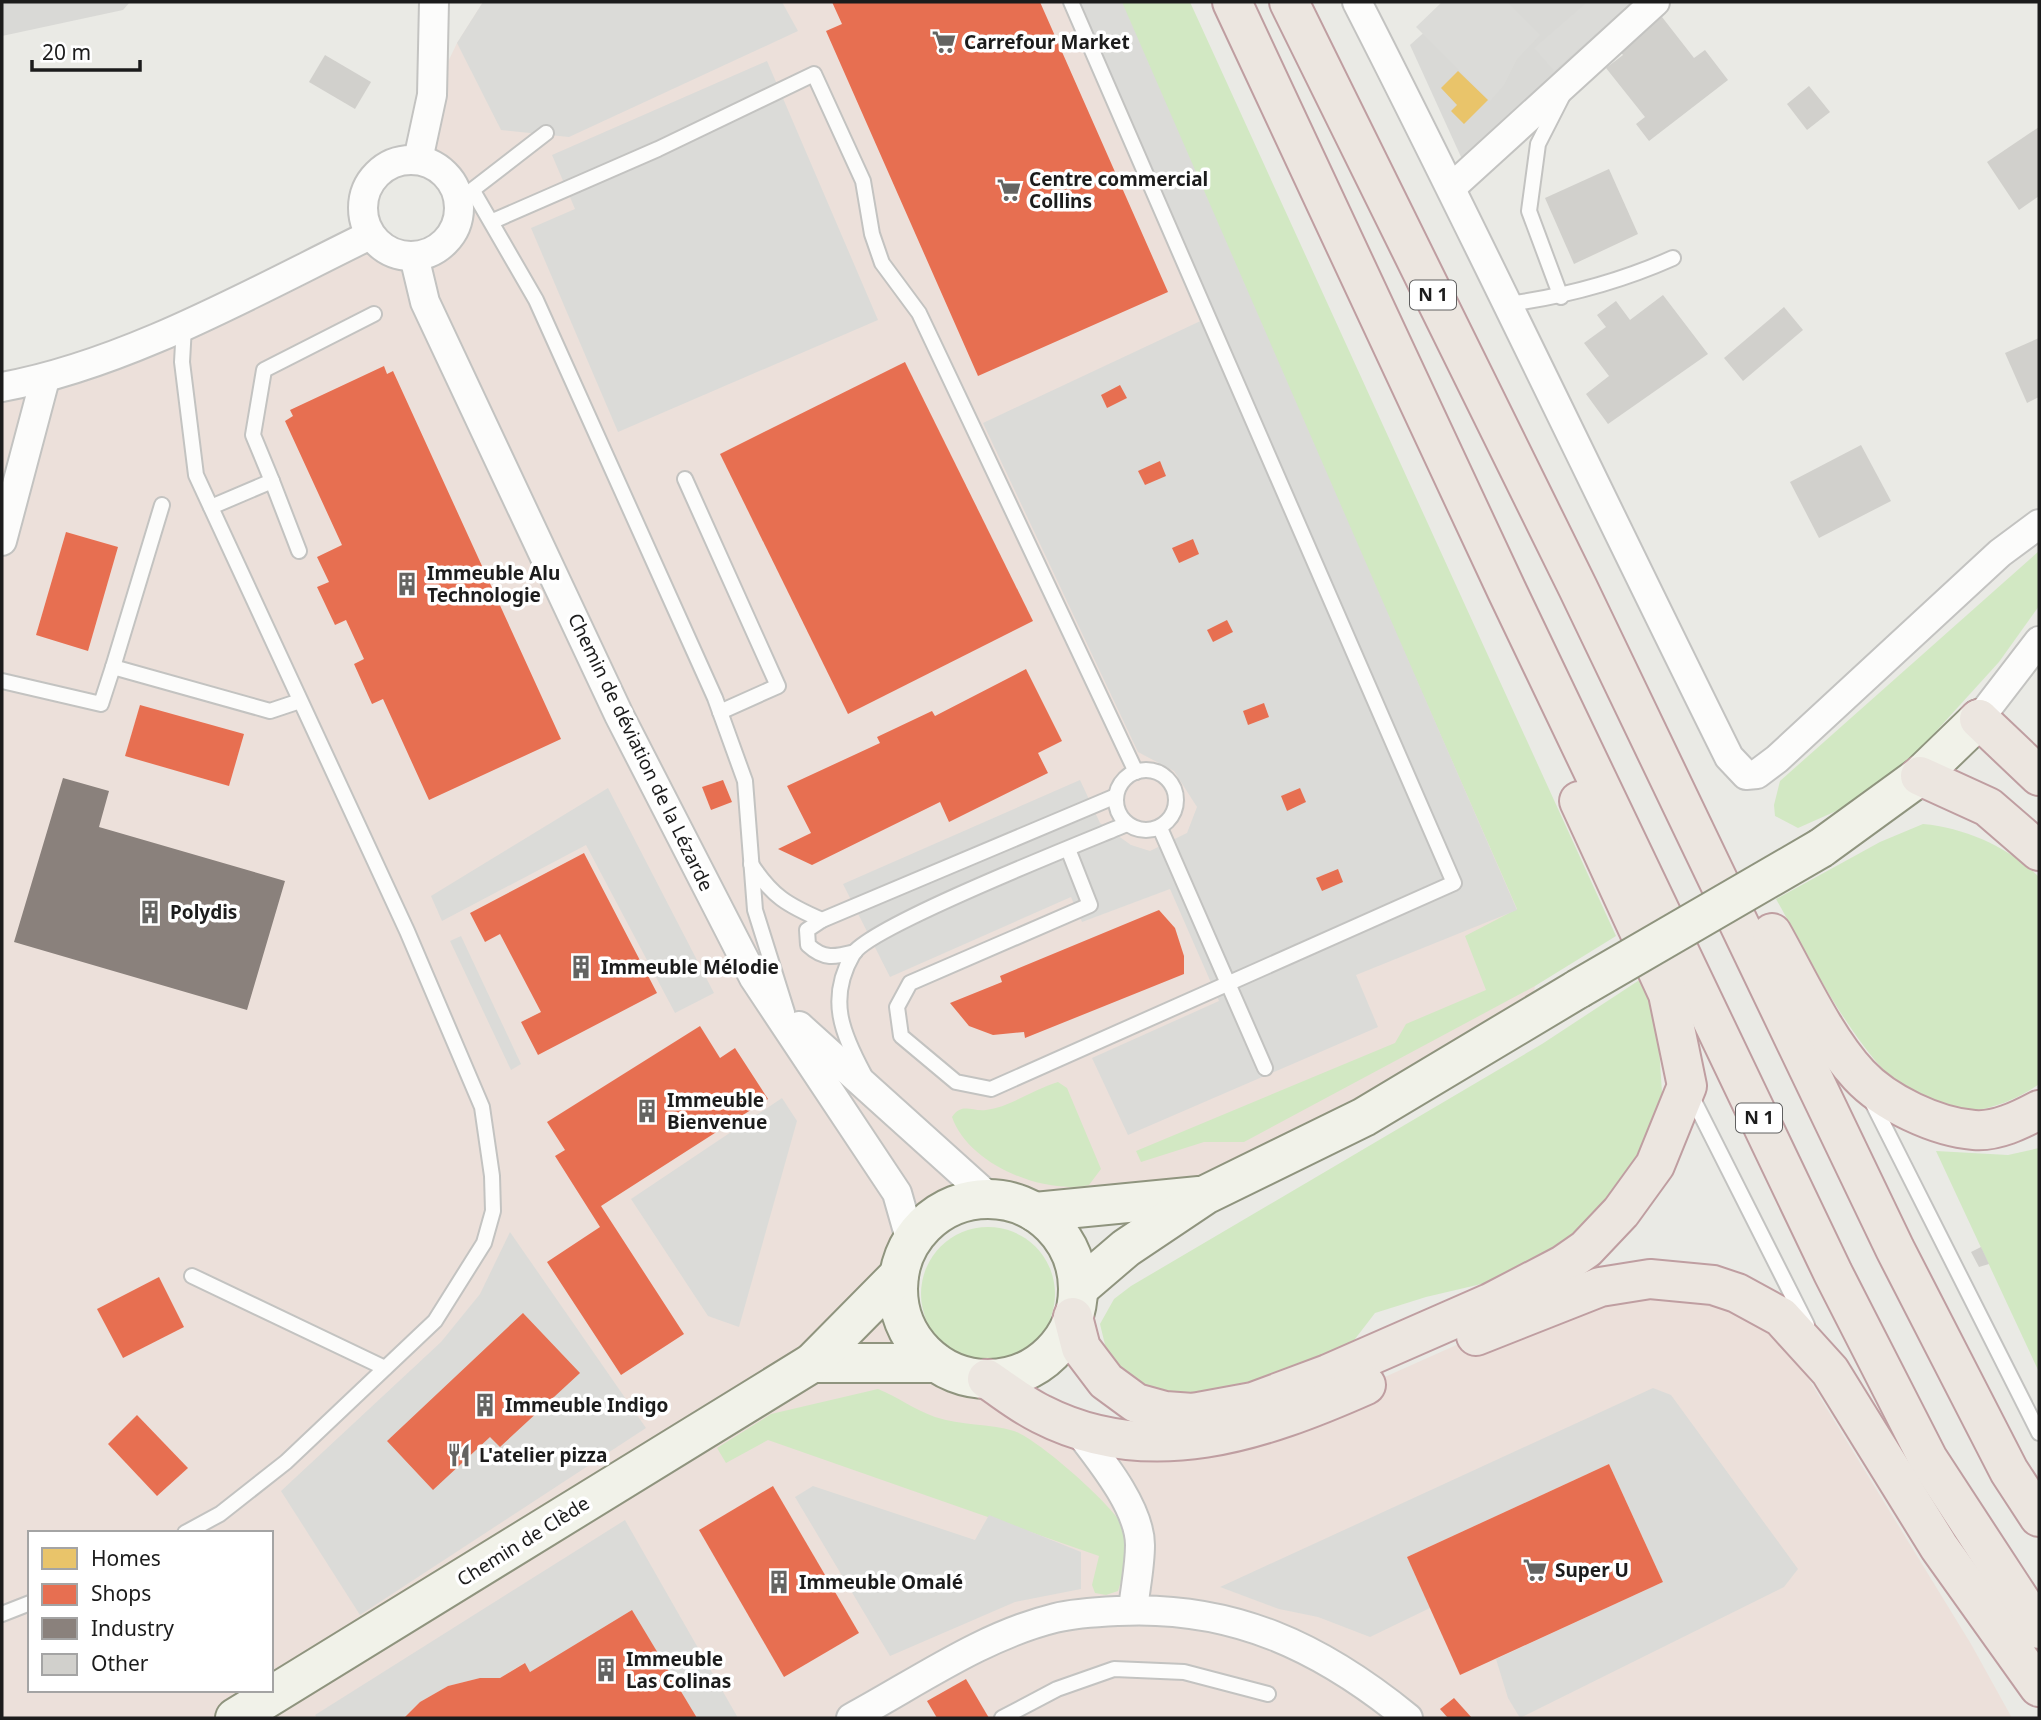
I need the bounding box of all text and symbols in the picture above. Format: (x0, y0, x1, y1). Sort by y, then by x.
scale bar (32, 28, 140, 72)
supermarket icon: Carrefour Market (930, 28, 958, 56)
place label: Carrefour Market (964, 29, 1130, 55)
text: 20 m (42, 38, 91, 66)
place label: Centre commercial Collins (1029, 166, 1208, 214)
supermarket icon: Centre commercial Collins (995, 176, 1023, 204)
road number: N 1 (1410, 281, 1456, 310)
place label: Immeuble Alu Technologie (427, 560, 560, 608)
building icon: Immeuble Alu Technologie (393, 570, 421, 598)
street label: Chemin de déviation de la Lézarde (562, 609, 720, 895)
building icon: Polydis (136, 898, 164, 926)
place label: Polydis (170, 899, 237, 925)
building icon: Immeuble Mélodie (567, 953, 595, 981)
place label: Immeuble Mélodie (601, 954, 779, 980)
place label: Immeuble Bienvenue (667, 1087, 767, 1135)
building icon: Immeuble Bienvenue (633, 1097, 661, 1125)
road number: N 1 (1736, 1104, 1782, 1133)
building icon: Immeuble Indigo (471, 1391, 499, 1419)
place label: Immeuble Indigo (505, 1392, 668, 1418)
restaurant icon: L'atelier pizza (445, 1441, 473, 1469)
place label: L'atelier pizza (479, 1442, 607, 1468)
street label: Chemin de Clède (452, 1490, 594, 1592)
legend (28, 1531, 273, 1692)
text: Homes (91, 1544, 161, 1572)
supermarket icon: Super U (1521, 1556, 1549, 1584)
place label: Super U (1555, 1557, 1629, 1583)
building icon: Immeuble Omalé (765, 1568, 793, 1596)
place label: Immeuble Omalé (799, 1569, 963, 1595)
text: Shops (91, 1579, 151, 1607)
text: Industry (91, 1614, 174, 1642)
place label: Immeuble Las Colinas (626, 1646, 731, 1694)
text: Other (91, 1649, 149, 1677)
building icon: Immeuble Las Colinas (592, 1656, 620, 1684)

